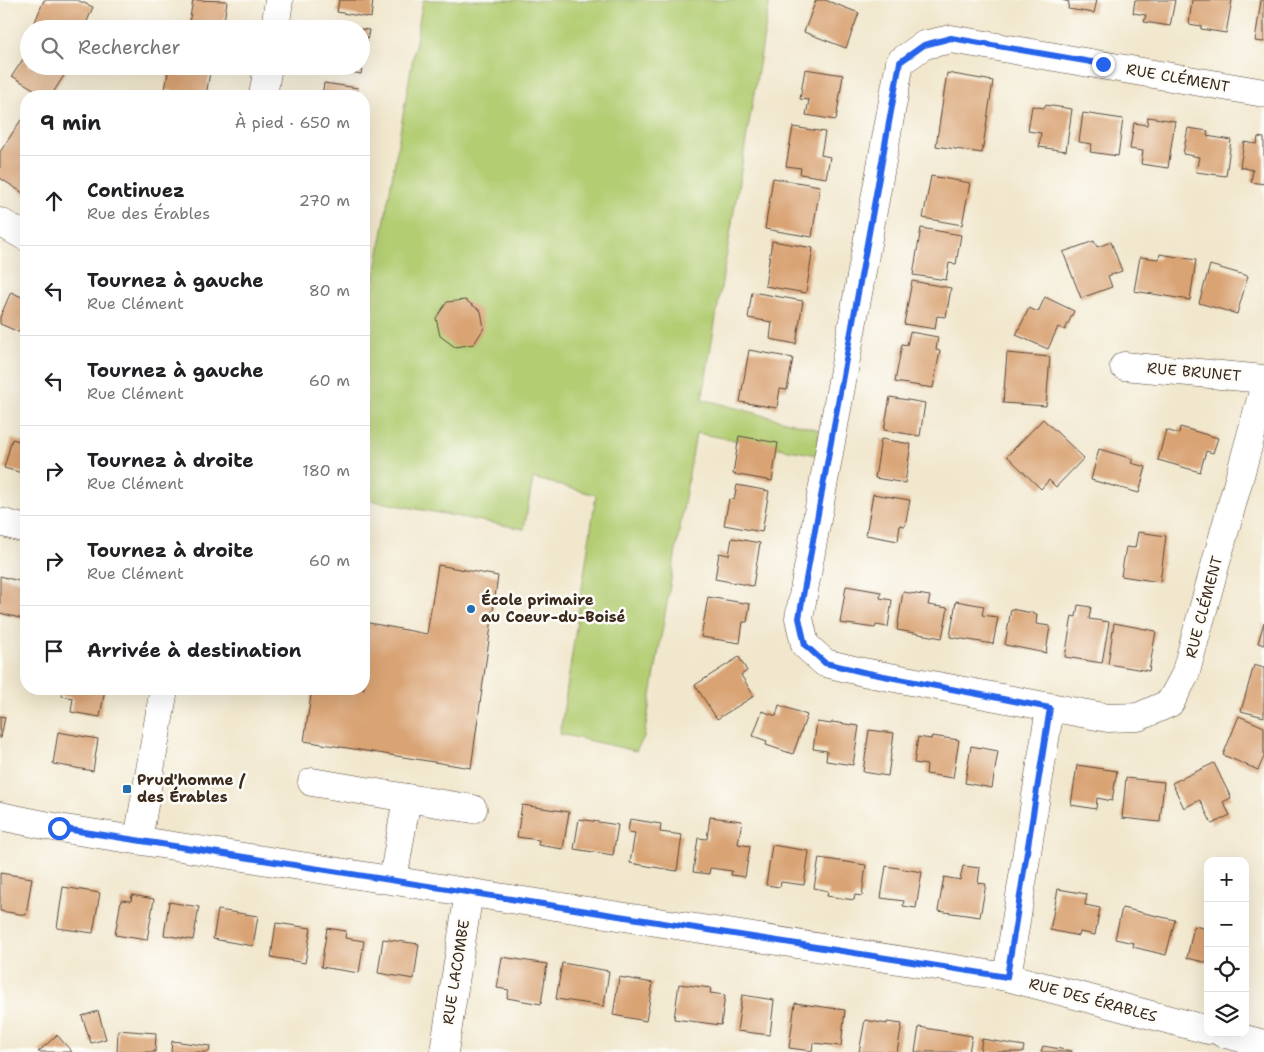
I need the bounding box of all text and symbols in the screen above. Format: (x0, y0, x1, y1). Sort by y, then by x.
search box (20, 20, 370, 75)
icon: search (38, 34, 66, 62)
text: Rechercher (78, 35, 181, 60)
route end (1092, 53, 1115, 76)
street label: RUE CLÉMENT (1125, 58, 1232, 97)
text: 9 min (40, 109, 101, 137)
text: À pied · 650 m (235, 112, 350, 133)
text: Continuez (87, 178, 185, 203)
icon: ahead (40, 187, 68, 215)
text: 270 m (299, 190, 350, 211)
text: Rue des Érables (87, 203, 210, 224)
text: Tournez à gauche (87, 268, 264, 293)
icon: left (40, 277, 68, 305)
text: 80 m (309, 280, 350, 301)
text: Rue Clément (87, 293, 184, 314)
text: Tournez à gauche (87, 358, 264, 383)
street label: RUE BRUNET (1146, 358, 1242, 386)
icon: left (40, 367, 68, 395)
text: 60 m (309, 370, 350, 391)
text: Rue Clément (87, 383, 184, 404)
text: Tournez à droite (87, 448, 254, 473)
icon: right (40, 457, 68, 485)
text: 180 m (302, 460, 350, 481)
text: Rue Clément (87, 473, 184, 494)
text: Tournez à droite (87, 538, 254, 563)
icon: right (40, 547, 68, 575)
text: 60 m (309, 550, 350, 571)
street label: RUE CLÉMENT (1180, 554, 1227, 660)
text: Rue Clément (87, 563, 184, 584)
place label: École primaire au Coeur‑du‑Boisé (481, 589, 626, 627)
marker: École primaire au Coeur‑du‑Boisé (465, 603, 477, 615)
icon: arrive (40, 637, 68, 665)
text: Arrivée à destination (87, 638, 301, 663)
place label: Prud'homme / des Érables (137, 770, 247, 807)
marker: Prud'homme / des Érables (121, 783, 133, 795)
route start (48, 817, 71, 840)
map controls (1204, 857, 1249, 1037)
button: + (1204, 857, 1249, 902)
button: − (1204, 902, 1249, 947)
street label: RUE LACOMBE (438, 918, 474, 1026)
button: locate (1204, 947, 1249, 992)
street label: RUE DES ÉRABLES (1027, 972, 1160, 1027)
button: layers (1204, 992, 1249, 1037)

